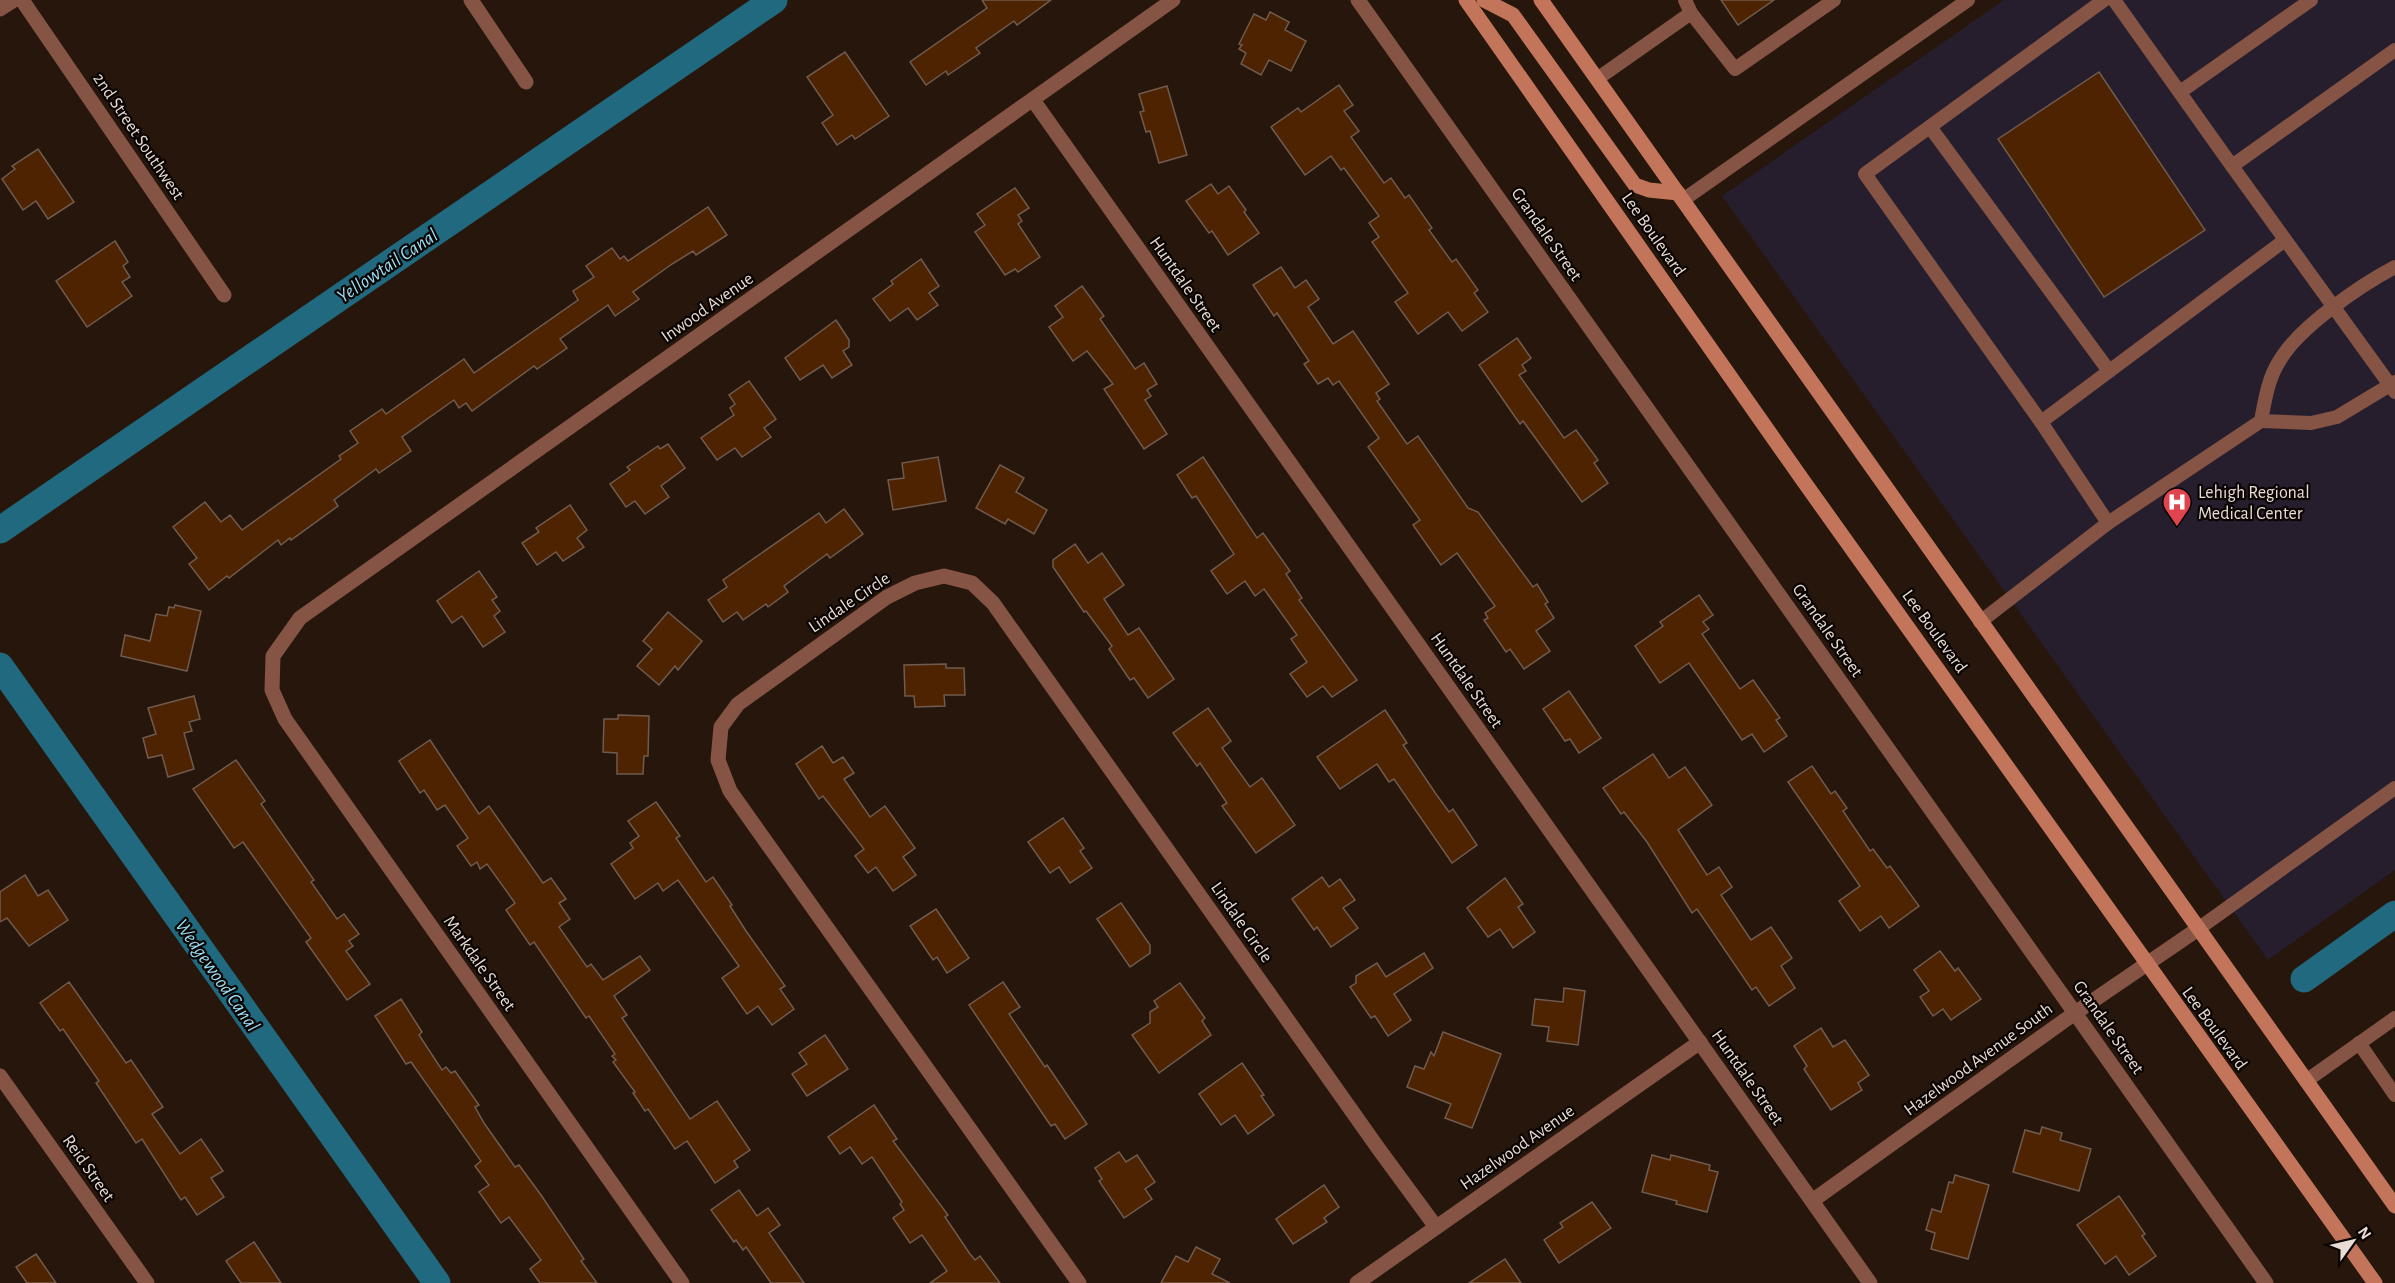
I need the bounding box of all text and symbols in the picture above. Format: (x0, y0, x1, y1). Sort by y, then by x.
street label: 2nd Street Southwest (89, 70, 187, 203)
street label: Grandale Street (1507, 185, 1585, 285)
street label: Lee Boulevard (1618, 189, 1689, 280)
water label: Yellowtail Canal (334, 225, 442, 307)
street label: Huntdale Street (1146, 234, 1225, 336)
street label: Inwood Avenue (658, 269, 757, 346)
place label: Lehigh Regional Medical Center (2198, 484, 2310, 523)
hospital icon: Lehigh Regional Medical Center (2161, 486, 2193, 528)
street label: Lindale Circle (806, 569, 893, 636)
street label: Grandale Street (1788, 581, 1866, 681)
street label: Lee Boulevard (1898, 587, 1970, 676)
street label: Huntdale Street (1427, 630, 1506, 732)
street label: Lindale Circle (1207, 879, 1275, 966)
street label: Markdale Street (440, 913, 519, 1015)
water label: Wedgewood Canal (171, 916, 263, 1035)
street label: Grandale Street (2069, 978, 2147, 1078)
street label: Lee Boulevard (2178, 984, 2250, 1073)
street label: Hazelwood Avenue South (1901, 1000, 2056, 1120)
street label: Huntdale Street (1708, 1027, 1787, 1129)
street label: Hazelwood Avenue (1457, 1102, 1578, 1194)
street label: Reid Street (59, 1132, 118, 1205)
north arrow (2323, 1211, 2383, 1271)
text: N (2355, 1224, 2374, 1242)

